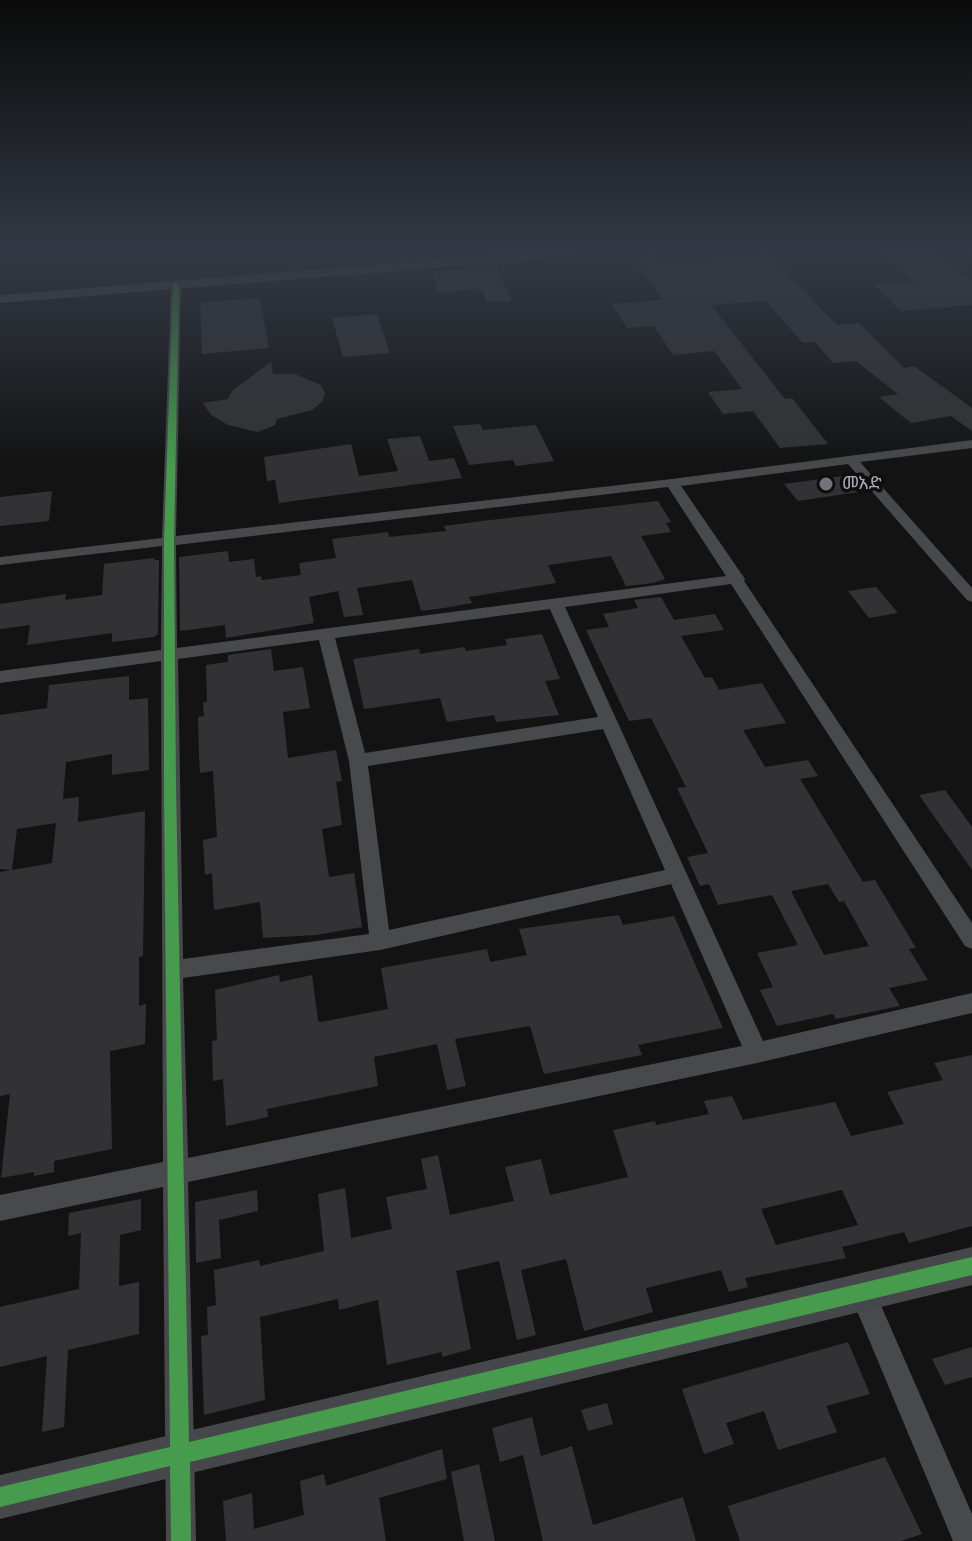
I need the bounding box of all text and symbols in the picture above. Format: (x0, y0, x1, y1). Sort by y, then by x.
place label: መአድ (842, 473, 881, 495)
marker: መአድ (817, 475, 835, 493)

